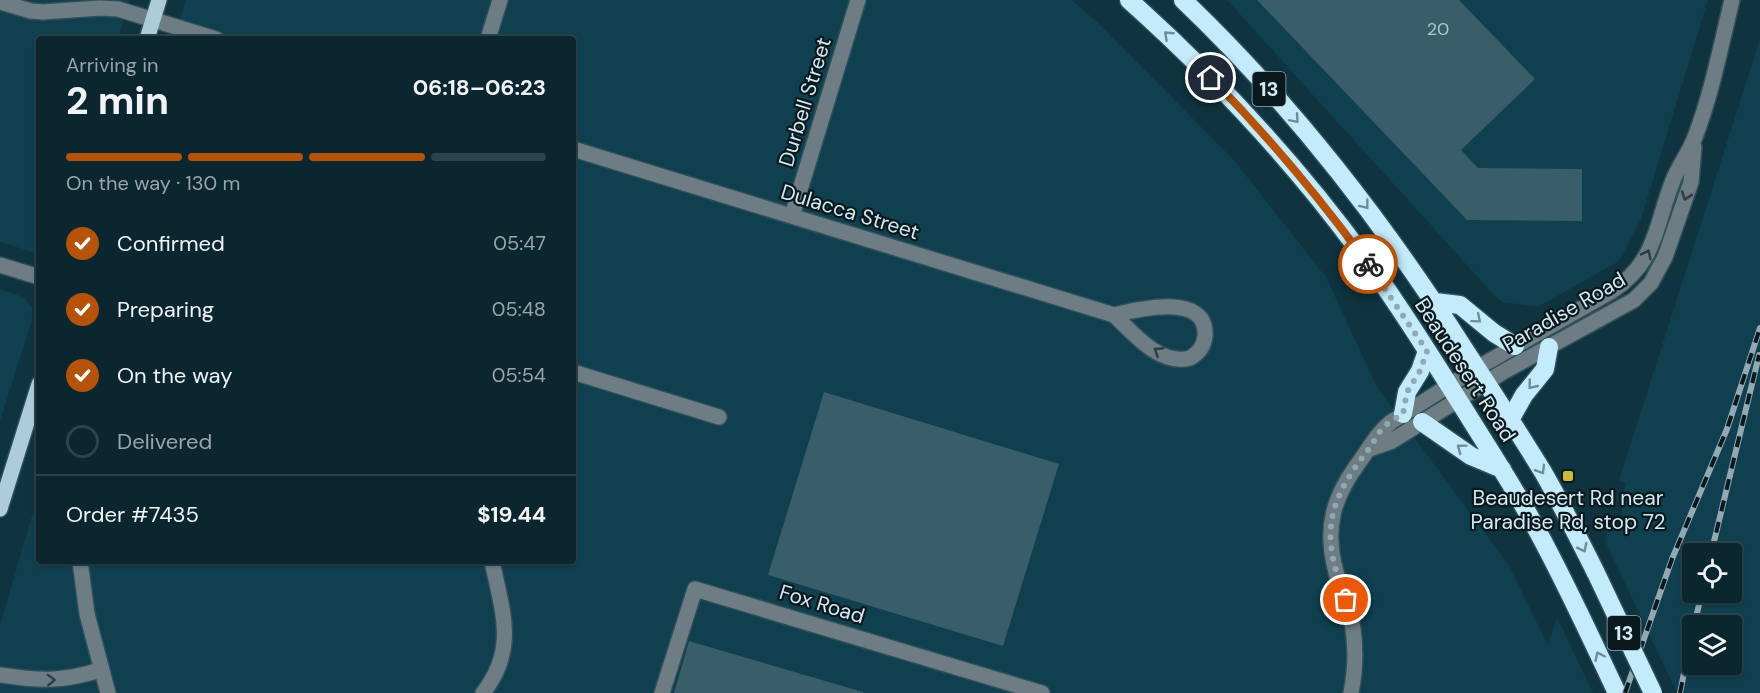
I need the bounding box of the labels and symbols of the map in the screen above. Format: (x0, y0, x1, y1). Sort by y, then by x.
house number: 20 (1427, 17, 1449, 41)
one-way arrow (1165, 32, 1176, 43)
street label: Durbell Street (772, 34, 838, 170)
pin (1185, 52, 1236, 103)
road number: 13 (1252, 72, 1286, 106)
one-way arrow (1288, 112, 1299, 123)
street label: Dulacca Street (777, 178, 923, 246)
one-way arrow (1681, 190, 1693, 201)
one-way arrow (1357, 198, 1368, 209)
courier (1338, 234, 1398, 294)
one-way arrow (1640, 250, 1652, 261)
street label: Paradise Road (1497, 266, 1631, 358)
street label: Beaudesert Road (1408, 293, 1522, 447)
one-way arrow (1470, 312, 1481, 323)
one-way arrow (1154, 347, 1164, 359)
one-way arrow (1529, 378, 1540, 389)
one-way arrow (1456, 444, 1467, 455)
one-way arrow (1533, 464, 1545, 474)
marker: Beaudesert Rd near Paradise Rd, stop 72 (1561, 469, 1575, 483)
place label: Beaudesert Rd near Paradise Rd, stop 72 (1471, 484, 1665, 536)
one-way arrow (1576, 541, 1587, 552)
pin (1320, 574, 1371, 625)
street label: Fox Road (776, 578, 868, 630)
road number: 13 (1608, 616, 1640, 650)
one-way arrow (1594, 651, 1606, 662)
one-way arrow (46, 673, 55, 686)

